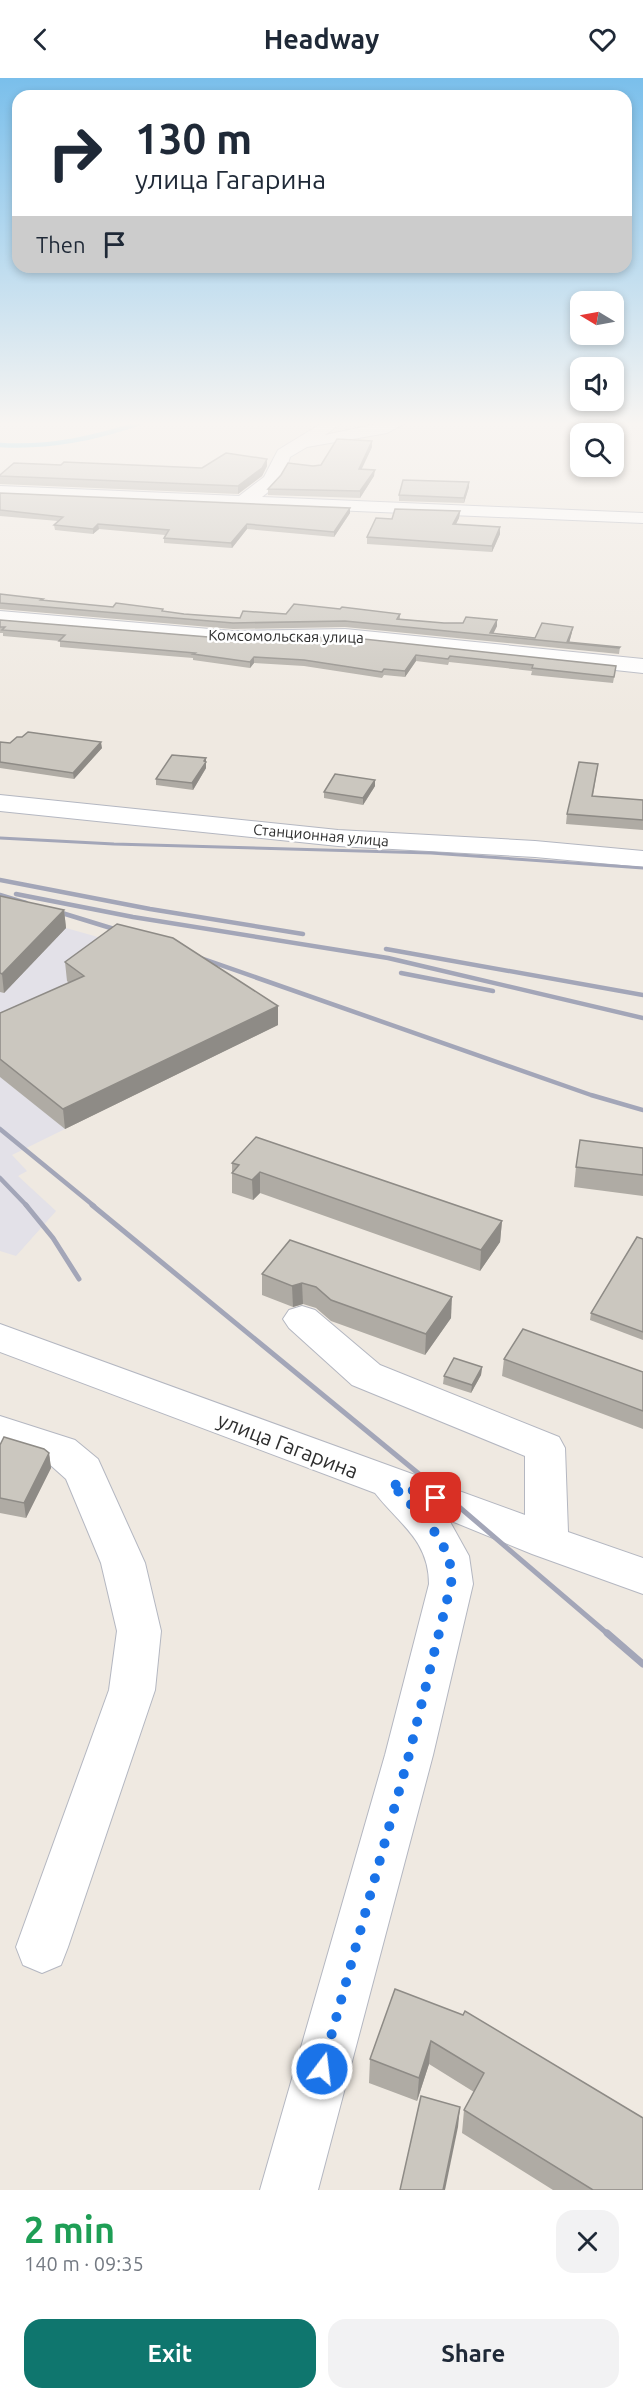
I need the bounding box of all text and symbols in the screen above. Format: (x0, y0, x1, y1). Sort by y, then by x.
icon: back (24, 23, 57, 56)
icon: heart (586, 23, 619, 56)
text: Headway (264, 24, 379, 54)
icon: right (36, 114, 114, 192)
text: 130 m (135, 115, 252, 162)
text: улица Гагарина (135, 164, 326, 194)
icon: arrive (98, 228, 131, 261)
text: Then (36, 232, 86, 257)
north arrow (570, 291, 624, 345)
map controls (570, 291, 624, 477)
button: sound (570, 357, 624, 411)
button: search (570, 423, 624, 477)
street label: Комсомольская улица (208, 626, 364, 646)
street label: Станционная улица (252, 821, 390, 849)
street label: улица Гагарина (214, 1407, 362, 1483)
pin (410, 1472, 461, 1523)
icon: arrive (419, 1481, 452, 1514)
position arrow (290, 2037, 354, 2101)
text: 2 min (24, 2209, 115, 2250)
button: close (556, 2210, 619, 2273)
text: 140 m · 09:35 (24, 2252, 144, 2275)
button: Exit (24, 2319, 316, 2388)
button: Share (328, 2319, 619, 2388)

